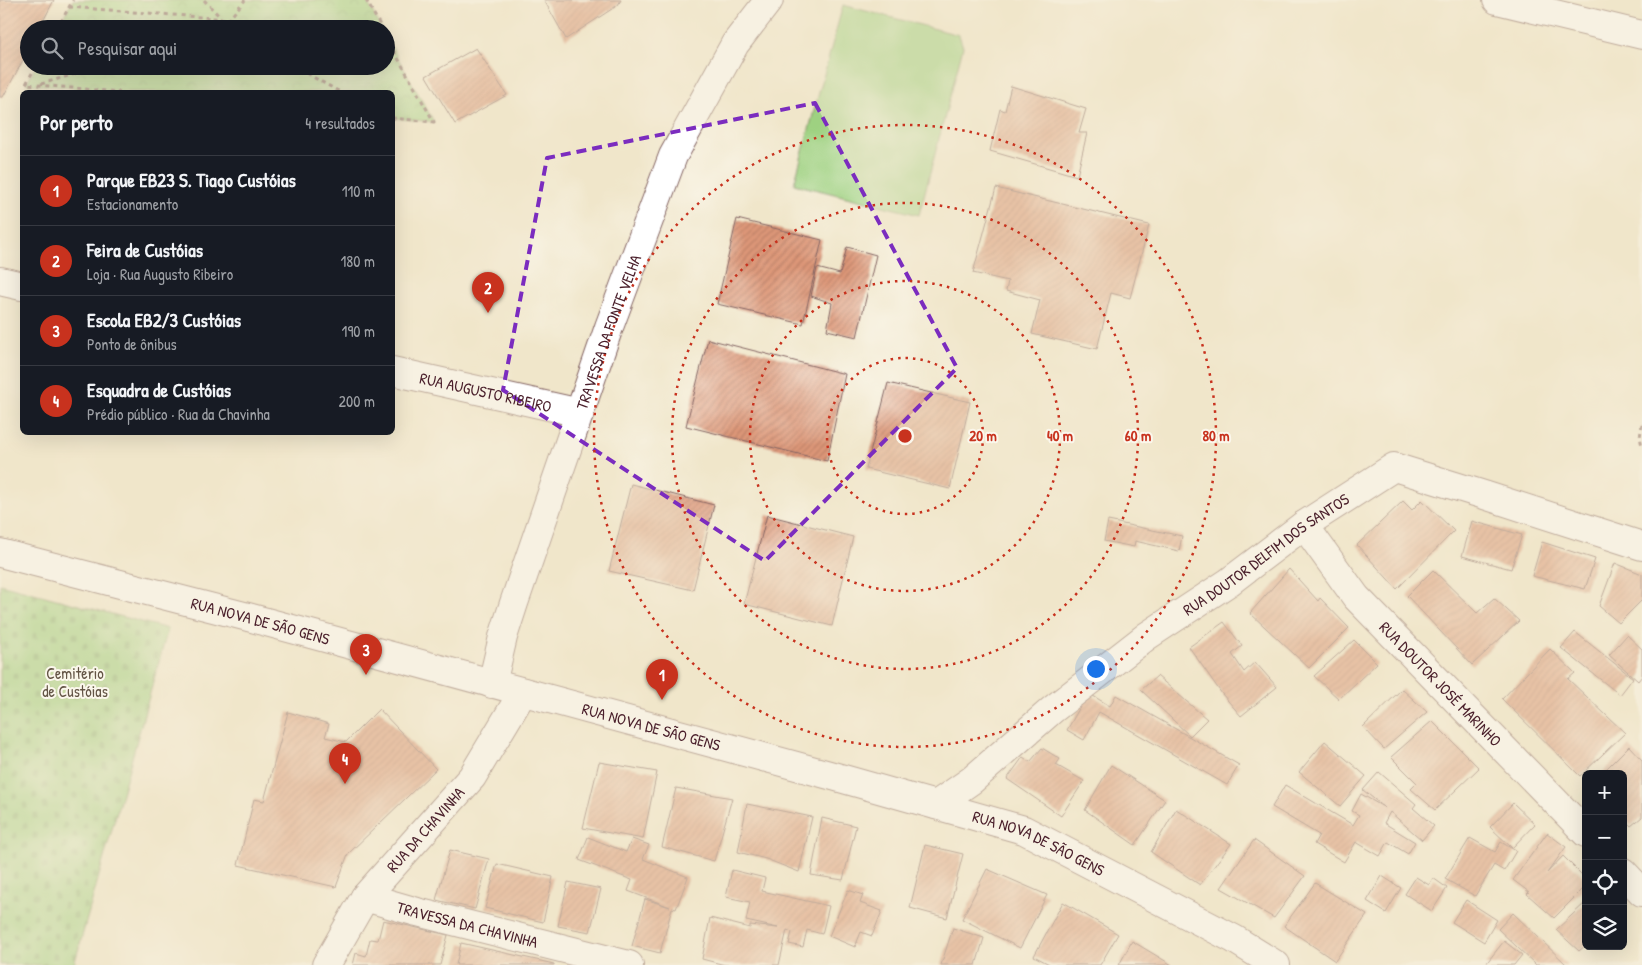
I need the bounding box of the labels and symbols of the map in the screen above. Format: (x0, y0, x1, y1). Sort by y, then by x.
street label: TRAVESSA DA FONTE VELHA (570, 251, 646, 412)
pin: 2 (472, 272, 504, 313)
street label: RUA AUGUSTO RIBEIRO (418, 367, 554, 417)
text: 20 m (969, 425, 997, 446)
text: 40 m (1047, 425, 1073, 446)
text: 60 m (1125, 425, 1151, 446)
text: 80 m (1203, 425, 1229, 446)
centre of rings (896, 427, 914, 445)
street label: RUA DOUTOR DELFIM DOS SANTOS (1179, 487, 1354, 620)
street label: RUA NOVA DE SÃO GENS (189, 592, 333, 650)
street label: RUA DOUTOR JOSÉ MARINHO (1375, 616, 1507, 751)
pin: 3 (350, 634, 382, 675)
your location (1083, 656, 1109, 682)
pin: 1 (646, 659, 678, 700)
park label: Cemitério de Custóias (42, 662, 108, 702)
street label: RUA NOVA DE SÃO GENS (580, 697, 723, 756)
pin: 4 (329, 743, 361, 784)
street label: RUA DA CHAVINHA (381, 782, 469, 877)
street label: RUA NOVA DE SÃO GENS (970, 805, 1109, 881)
street label: TRAVESSA DA CHAVINHA (394, 896, 540, 953)

